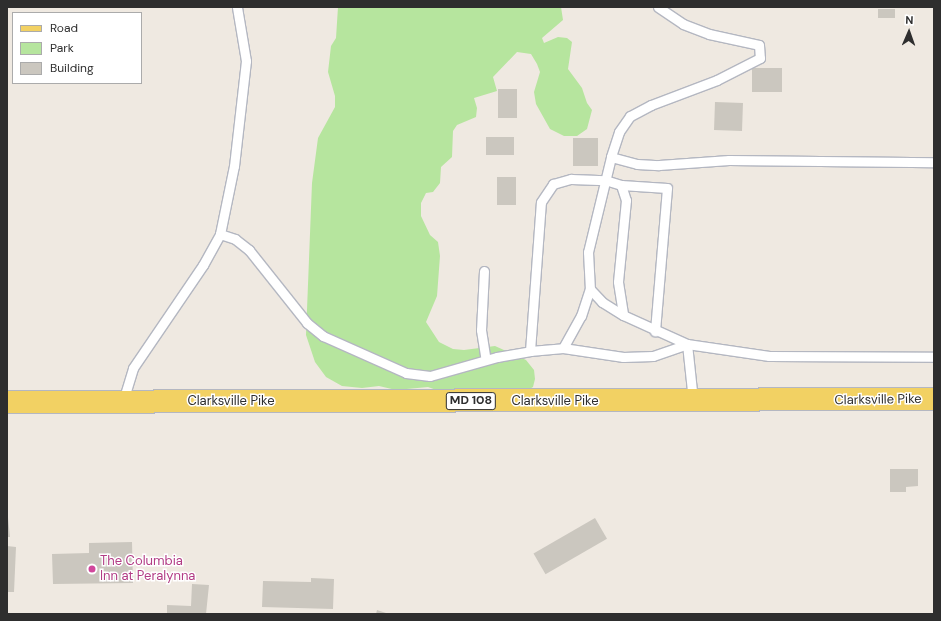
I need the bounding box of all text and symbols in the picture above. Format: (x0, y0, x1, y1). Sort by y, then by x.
legend (12, 12, 142, 84)
north arrow (889, 12, 929, 52)
text: N (905, 13, 914, 27)
text: Road (50, 20, 78, 36)
text: Park (50, 40, 74, 56)
text: Building (50, 60, 94, 76)
road number: MD 108 (445, 391, 497, 411)
street label: Clarksville Pike (834, 391, 922, 409)
street label: Clarksville Pike (187, 393, 275, 409)
street label: Clarksville Pike (511, 393, 599, 409)
place label: The Columbia Inn at Peralynna (100, 554, 195, 585)
marker: The Columbia Inn at Peralynna (87, 564, 97, 574)

